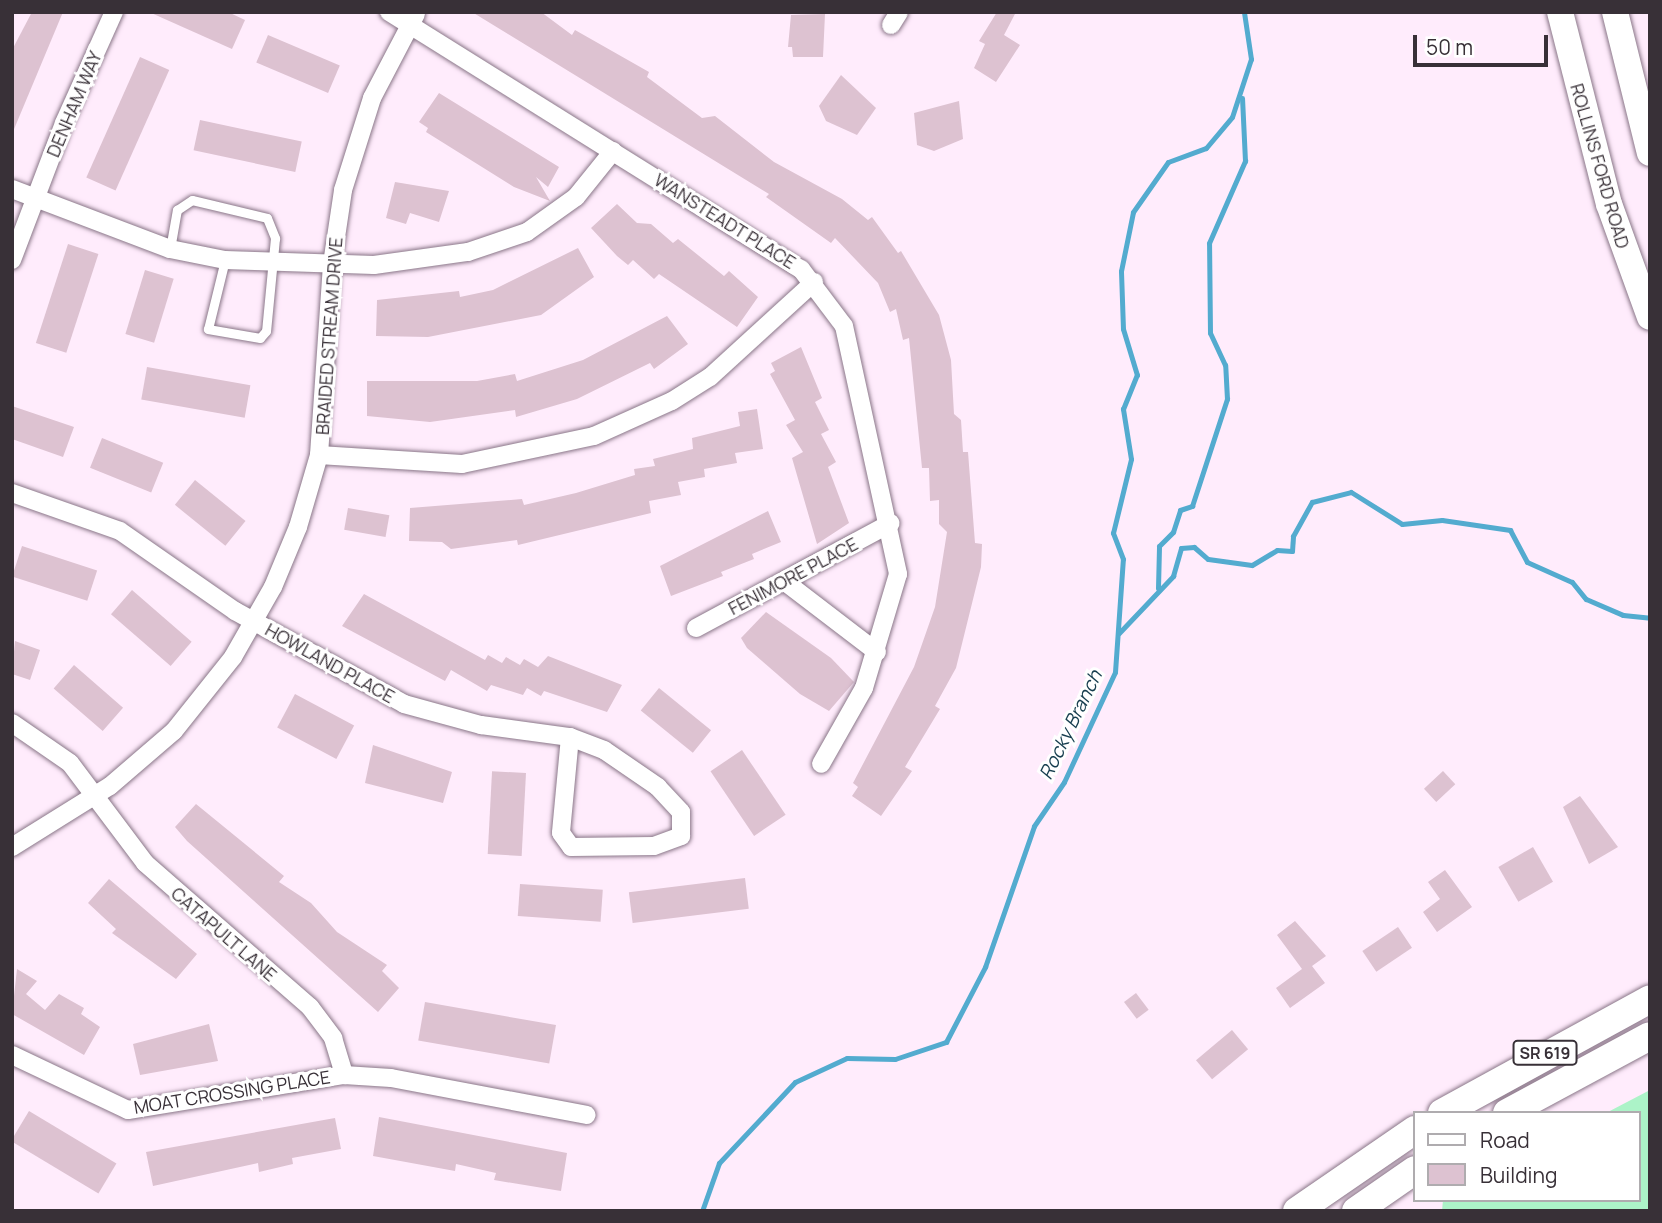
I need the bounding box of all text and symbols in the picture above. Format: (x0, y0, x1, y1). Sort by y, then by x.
scale bar (1417, 21, 1552, 65)
text: 50 m (1426, 33, 1473, 61)
street label: DENHAM WAY (42, 48, 106, 160)
street label: ROLLINS FORD ROAD (1566, 81, 1634, 251)
street label: WANSTEADT PLACE (650, 169, 800, 273)
street label: BRAIDED STREAM DRIVE (311, 236, 347, 436)
street label: FENIMORE PLACE (725, 533, 861, 619)
street label: HOWLAND PLACE (262, 619, 398, 707)
water label: Rocky Branch (1035, 667, 1107, 783)
street label: CATAPULT LANE (167, 882, 281, 986)
road number: SR 619 (1512, 1040, 1578, 1065)
street label: MOAT CROSSING PLACE (132, 1066, 332, 1118)
legend (1414, 1111, 1641, 1202)
text: Road (1480, 1126, 1530, 1154)
text: Building (1480, 1161, 1557, 1189)

